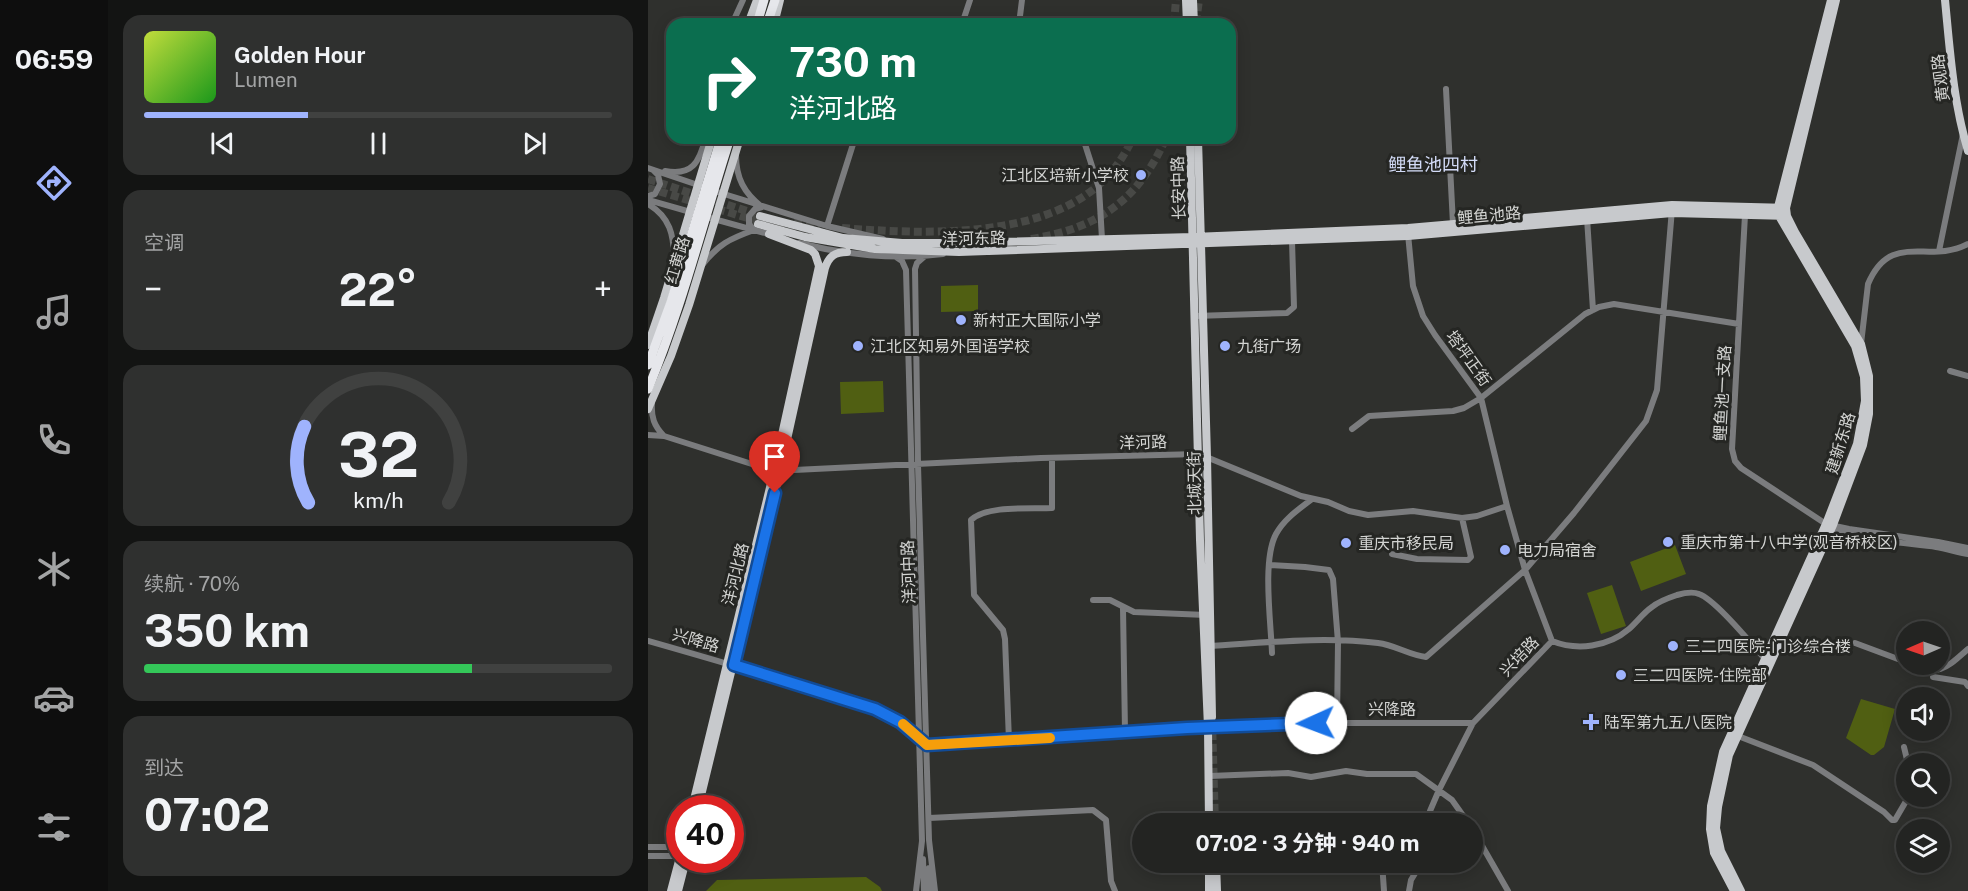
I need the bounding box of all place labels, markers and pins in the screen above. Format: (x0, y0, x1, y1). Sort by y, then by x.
place label: 江北区培新小学校 (1001, 166, 1129, 185)
marker: 江北区培新小学校 (1134, 168, 1148, 182)
place label: 新村正大国际小学 (973, 311, 1101, 330)
marker: 新村正大国际小学 (954, 313, 968, 327)
place label: 江北区知易外国语学校 (870, 337, 1030, 356)
place label: 九街广场 (1237, 337, 1301, 356)
marker: 江北区知易外国语学校 (851, 339, 865, 353)
marker: 九街广场 (1218, 339, 1232, 353)
pin (749, 431, 800, 493)
place label: 重庆市第十八中学(观音桥校区) (1680, 533, 1898, 552)
place label: 重庆市移民局 (1358, 534, 1454, 553)
marker: 重庆市第十八中学(观音桥校区) (1661, 535, 1675, 549)
marker: 重庆市移民局 (1339, 536, 1353, 550)
place label: 电力局宿舍 (1517, 541, 1597, 560)
marker: 电力局宿舍 (1498, 543, 1512, 557)
place label: 三二四医院-门诊综合楼 (1685, 637, 1851, 656)
marker: 三二四医院-门诊综合楼 (1666, 639, 1680, 653)
place label: 三二四医院-住院部 (1633, 666, 1767, 685)
marker: 三二四医院-住院部 (1614, 668, 1628, 682)
marker: 陆军第九五八医院 (1582, 713, 1600, 731)
place label: 陆军第九五八医院 (1604, 713, 1732, 732)

